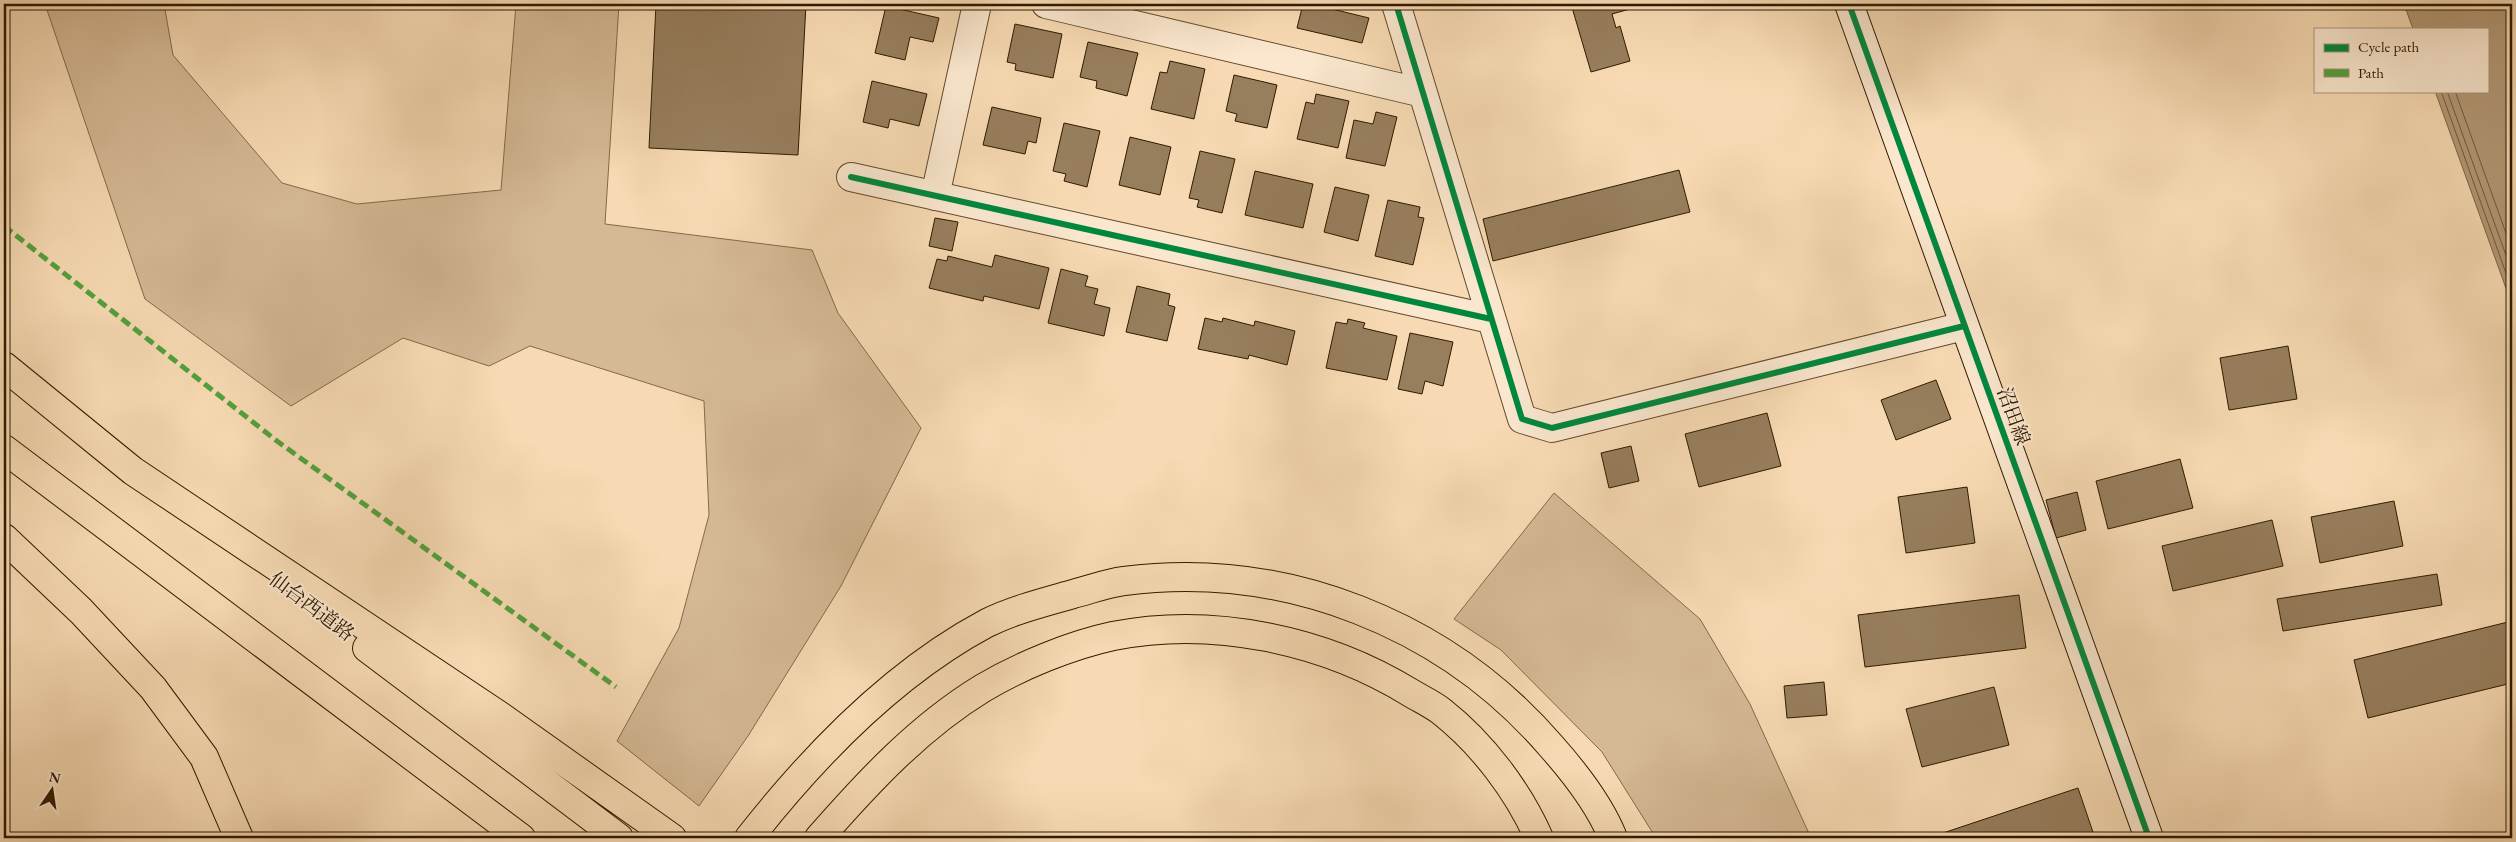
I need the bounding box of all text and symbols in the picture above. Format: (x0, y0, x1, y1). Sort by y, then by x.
legend (2314, 28, 2488, 92)
text: Cycle path (2358, 37, 2420, 56)
text: Path (2358, 63, 2384, 82)
street label: 沼田線 (1992, 383, 2036, 449)
street label: 仙台西道路 (264, 566, 360, 646)
north arrow (28, 764, 78, 814)
text: N (47, 767, 63, 788)

